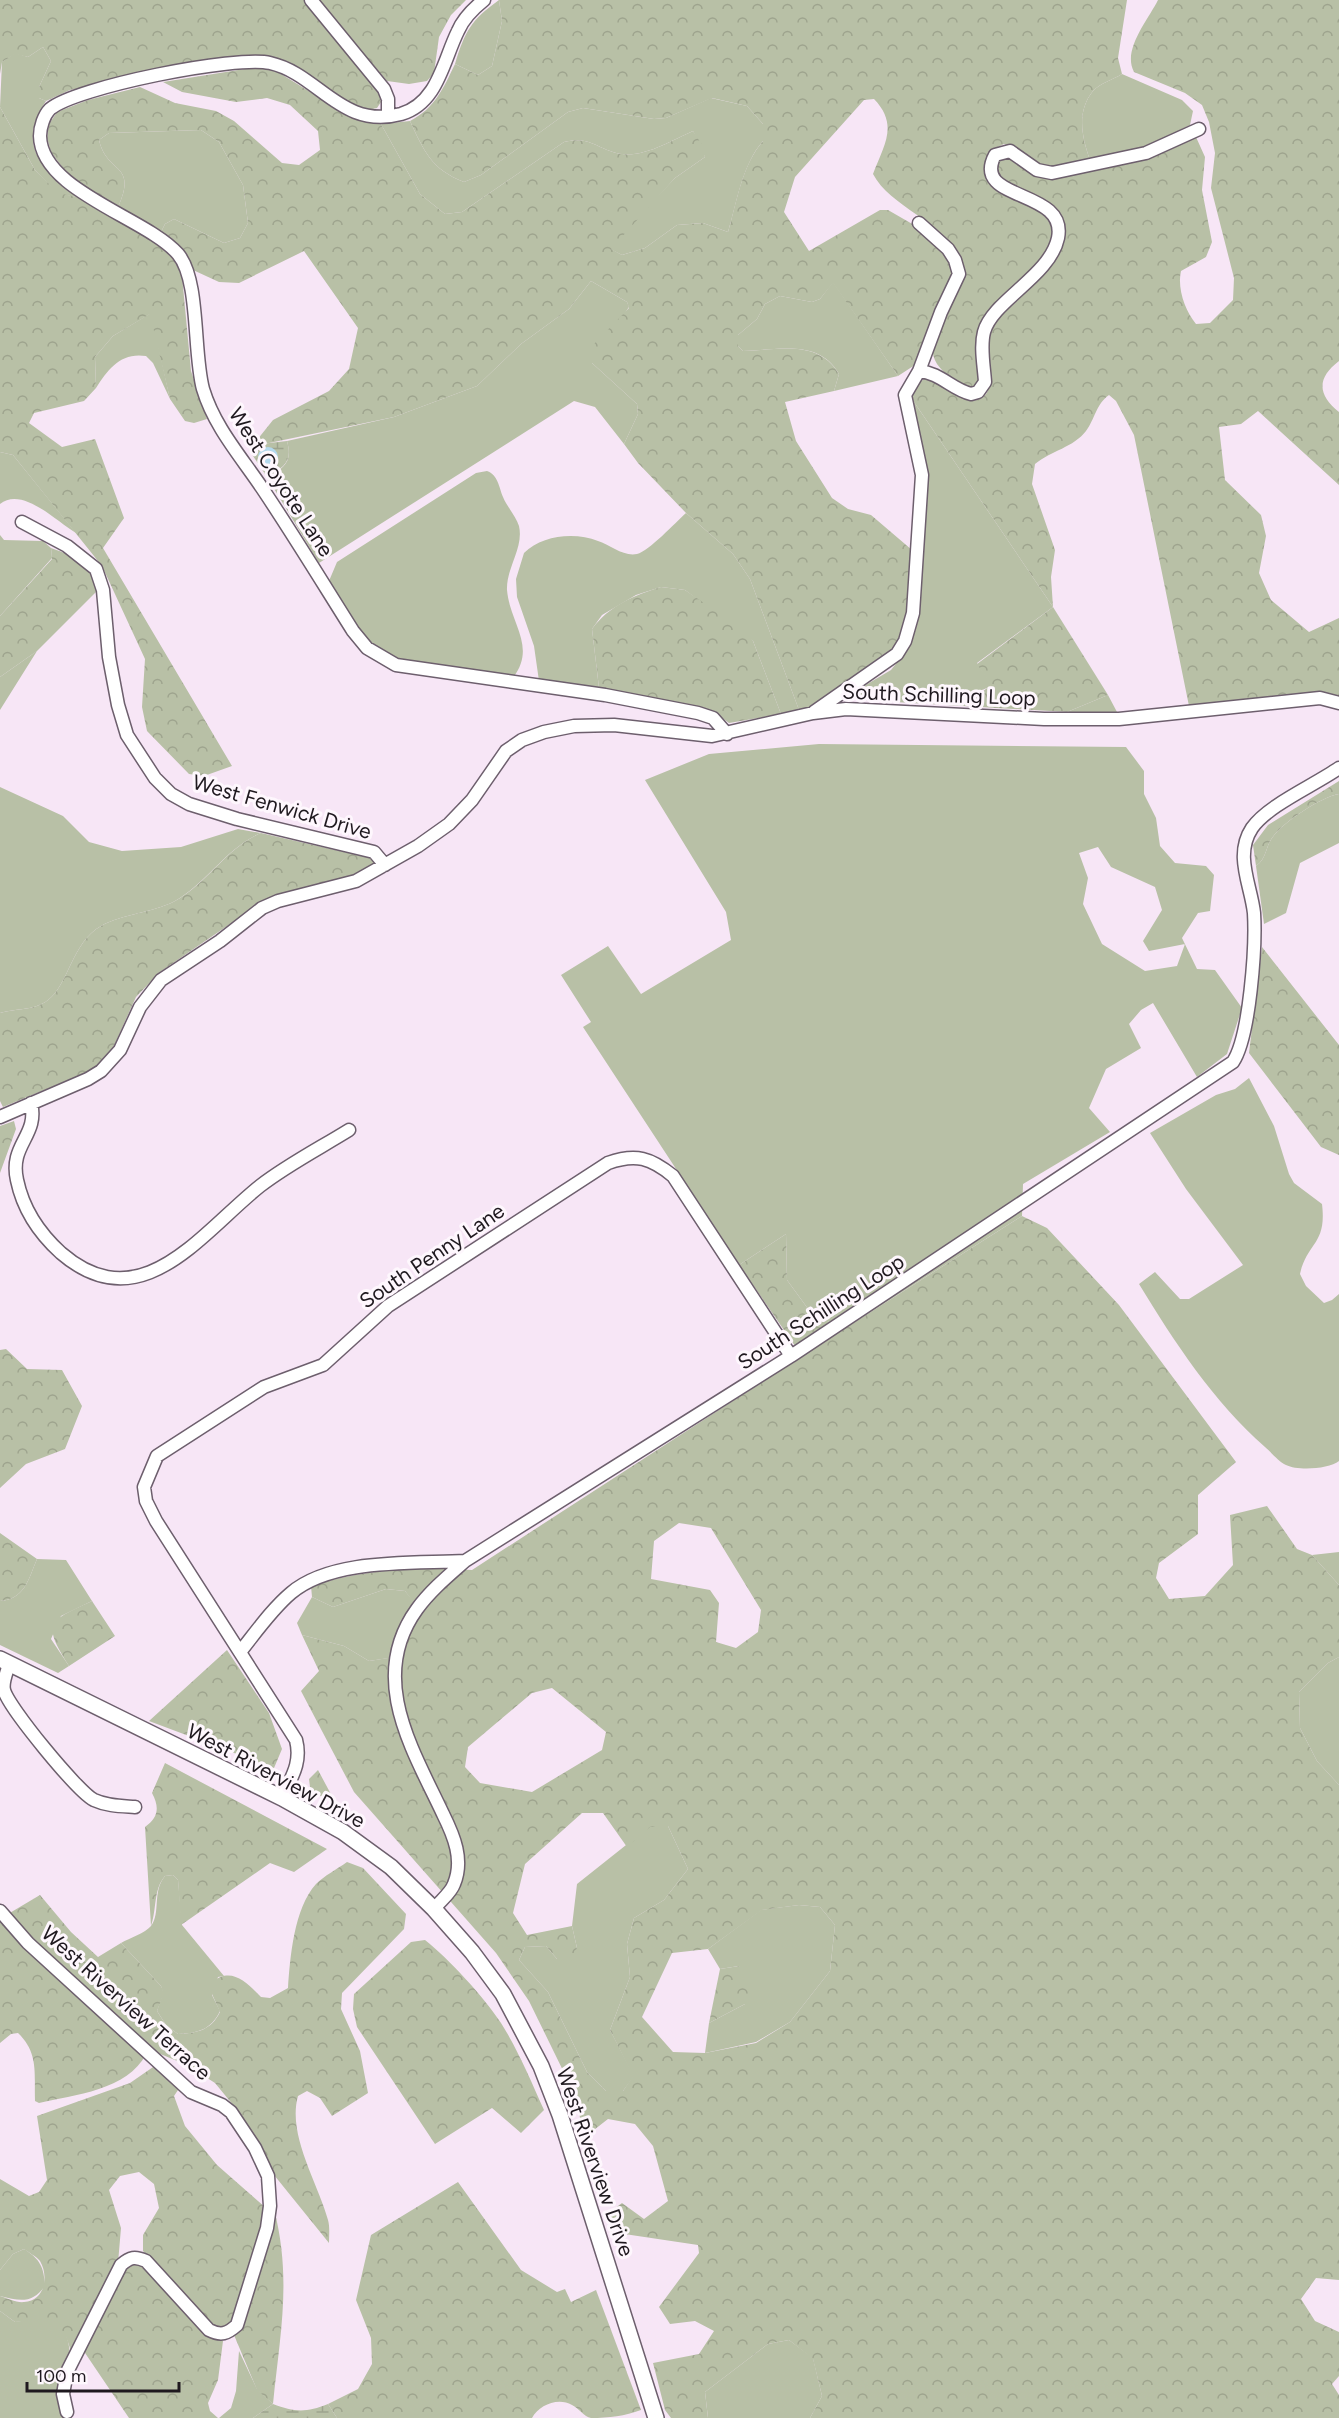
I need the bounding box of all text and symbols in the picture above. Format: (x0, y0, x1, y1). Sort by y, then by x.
street label: West Coyote Lane (224, 402, 339, 561)
street label: South Schilling Loop (842, 679, 1036, 710)
street label: West Fenwick Drive (190, 769, 374, 844)
street label: South Penny Lane (355, 1198, 509, 1313)
street label: South Schilling Loop (733, 1248, 909, 1375)
street label: West Riverview Drive (183, 1718, 370, 1833)
street label: West Riverview Terrace (37, 1920, 216, 2085)
street label: West Riverview Drive (551, 2064, 640, 2260)
scale bar (27, 2355, 178, 2393)
text: 100 m (36, 2365, 86, 2387)

